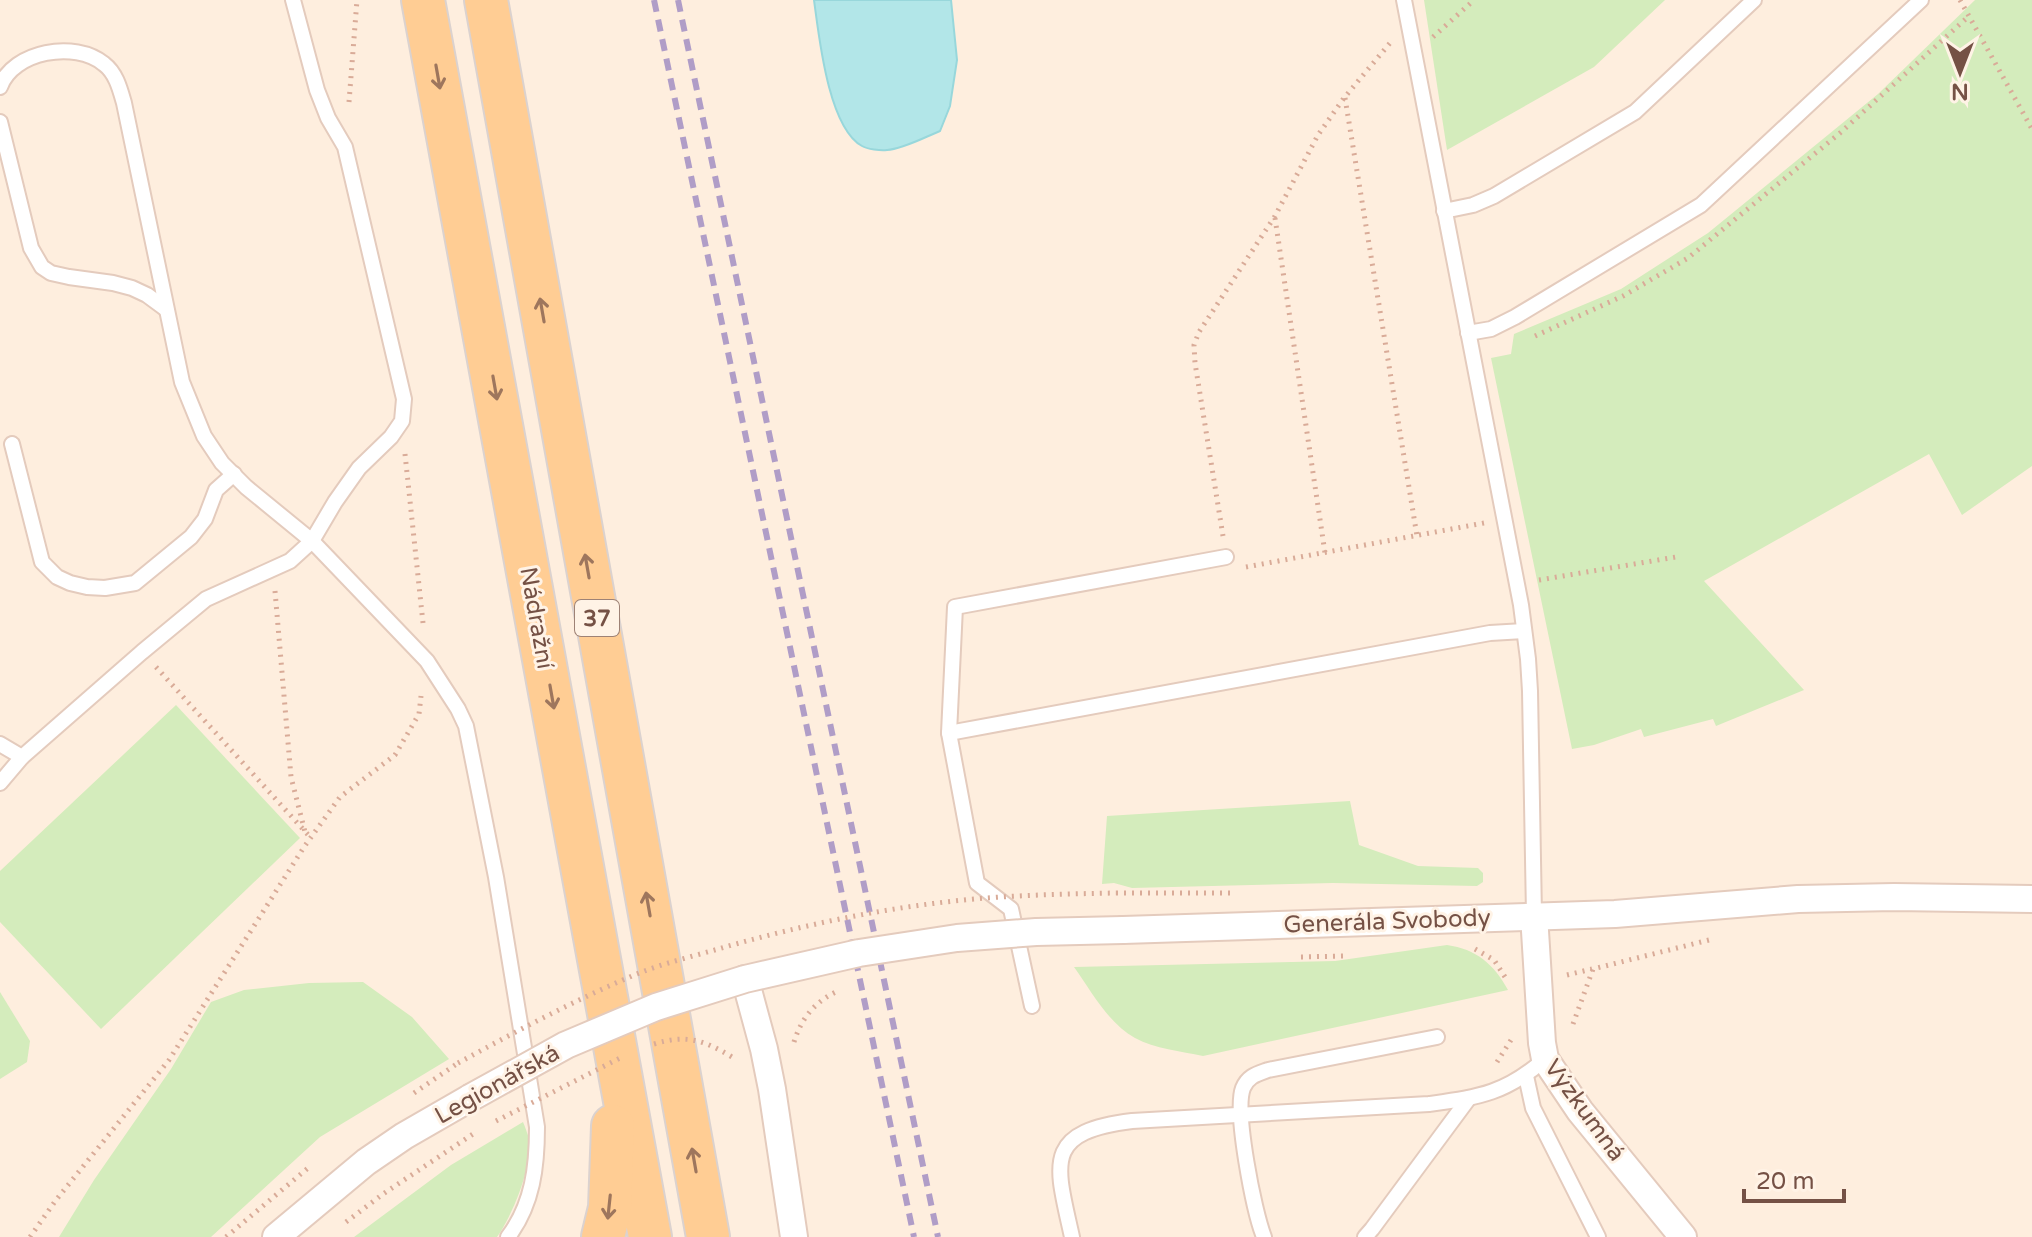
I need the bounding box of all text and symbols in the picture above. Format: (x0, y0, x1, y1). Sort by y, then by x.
north arrow (1920, 32, 2000, 112)
one-way arrow (431, 63, 446, 89)
text: N (1951, 78, 1969, 104)
one-way arrow (533, 298, 548, 323)
one-way arrow (488, 374, 503, 400)
one-way arrow (579, 554, 594, 579)
street label: Nádražní (513, 565, 560, 671)
road number: 37 (575, 600, 619, 636)
one-way arrow (545, 684, 560, 709)
one-way arrow (640, 892, 655, 918)
street label: Generála Svobody (1283, 903, 1491, 940)
street label: Legionářská (430, 1038, 565, 1131)
street label: Výzkumná (1538, 1054, 1631, 1167)
one-way arrow (686, 1148, 701, 1173)
scale bar (1744, 1153, 1844, 1203)
text: 20 m (1756, 1167, 1814, 1196)
one-way arrow (601, 1193, 616, 1220)

